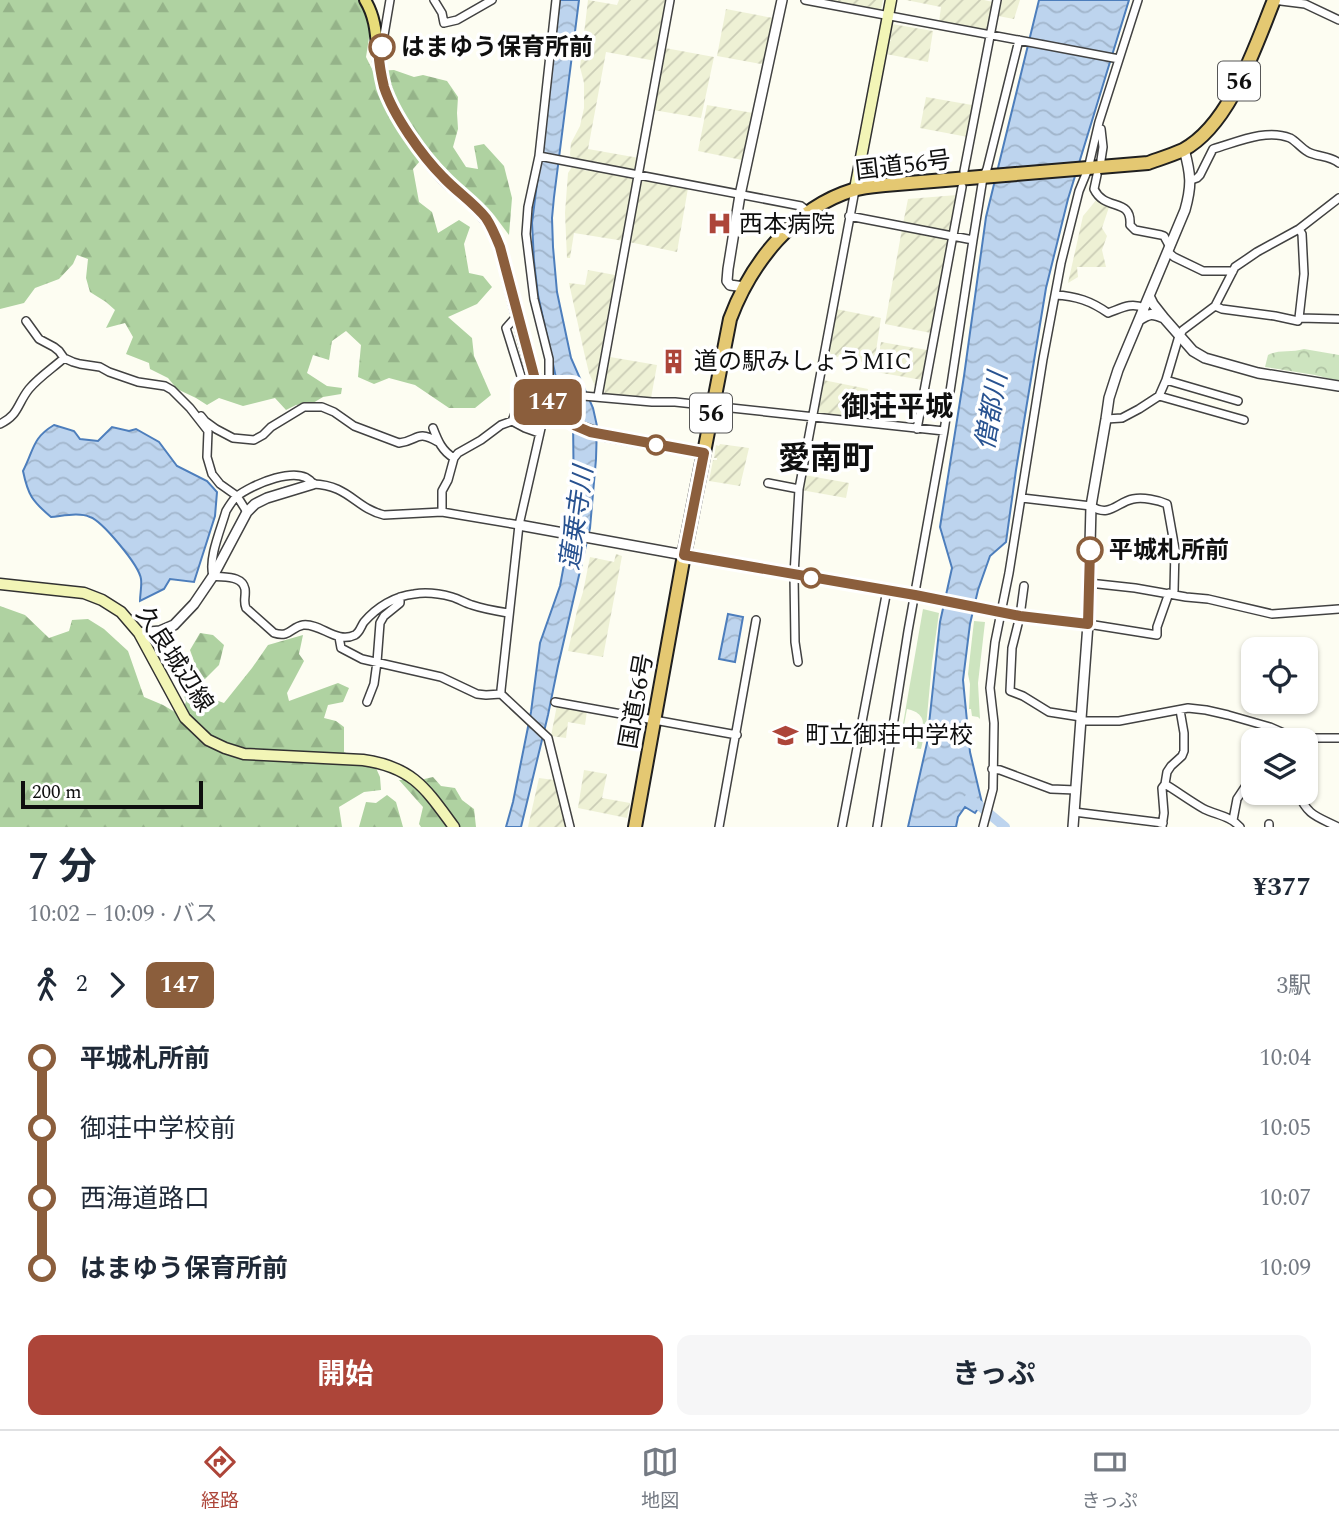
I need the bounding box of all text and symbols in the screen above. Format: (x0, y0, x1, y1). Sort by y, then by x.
place label: はまゆう保育所前 (401, 30, 593, 66)
marker: はまゆう保育所前 (369, 34, 395, 60)
road number: 56 (1218, 61, 1260, 100)
street label: 国道56号 (853, 142, 953, 190)
place label: 西本病院 (739, 207, 835, 243)
hospital icon: 西本病院 (705, 210, 733, 238)
place label: 道の駅みしょうMIC (694, 344, 912, 380)
building icon: 道の駅みしょうMIC (660, 347, 688, 375)
water label: 僧都川 (966, 366, 1019, 453)
line badge: 147 (508, 379, 588, 425)
text: 147 (528, 384, 568, 420)
district label: 御荘平城 (841, 386, 953, 429)
road number: 56 (690, 394, 732, 432)
unlabelled marker (646, 435, 666, 455)
district label: 愛南町 (778, 435, 874, 484)
water label: 蓮乗寺川 (550, 461, 604, 572)
place label: 平城札所前 (1109, 533, 1229, 569)
marker: 平城札所前 (1077, 537, 1103, 563)
unlabelled marker (801, 568, 821, 588)
street label: 久良城辺線 (126, 599, 222, 720)
map controls (1241, 637, 1318, 805)
button: locate (1241, 637, 1318, 714)
street label: 国道56号 (611, 651, 663, 752)
place label: 町立御荘中学校 (805, 718, 973, 754)
school or university icon: 町立御荘中学校 (771, 721, 799, 749)
button: layers (1241, 728, 1318, 805)
scale bar (21, 778, 203, 810)
text: 200 m (32, 778, 82, 807)
text: 7 分 (28, 839, 97, 897)
text: ¥377 (1253, 867, 1311, 907)
text: 10:02 – 10:09 · バス (28, 897, 218, 932)
icon: walk (28, 966, 66, 1004)
icon: forward (98, 966, 136, 1004)
text: 2 (76, 967, 88, 1002)
text: 147 (160, 967, 200, 1003)
text: 3駅 (1277, 969, 1311, 1004)
text: 平城札所前 (80, 1039, 210, 1079)
text: 10:04 (1259, 1041, 1311, 1076)
text: 御荘中学校前 (80, 1109, 236, 1149)
text: 10:05 (1259, 1111, 1311, 1146)
text: 西海道路口 (80, 1179, 210, 1219)
text: 10:07 (1259, 1181, 1311, 1216)
text: はまゆう保育所前 (80, 1249, 288, 1289)
text: 10:09 (1259, 1251, 1311, 1286)
button: 開始 (28, 1335, 663, 1415)
button: きっぷ (677, 1335, 1311, 1415)
tab: 経路 (201, 1443, 239, 1516)
tab: 地図 (641, 1443, 679, 1516)
tab: きっぷ (1082, 1443, 1138, 1516)

